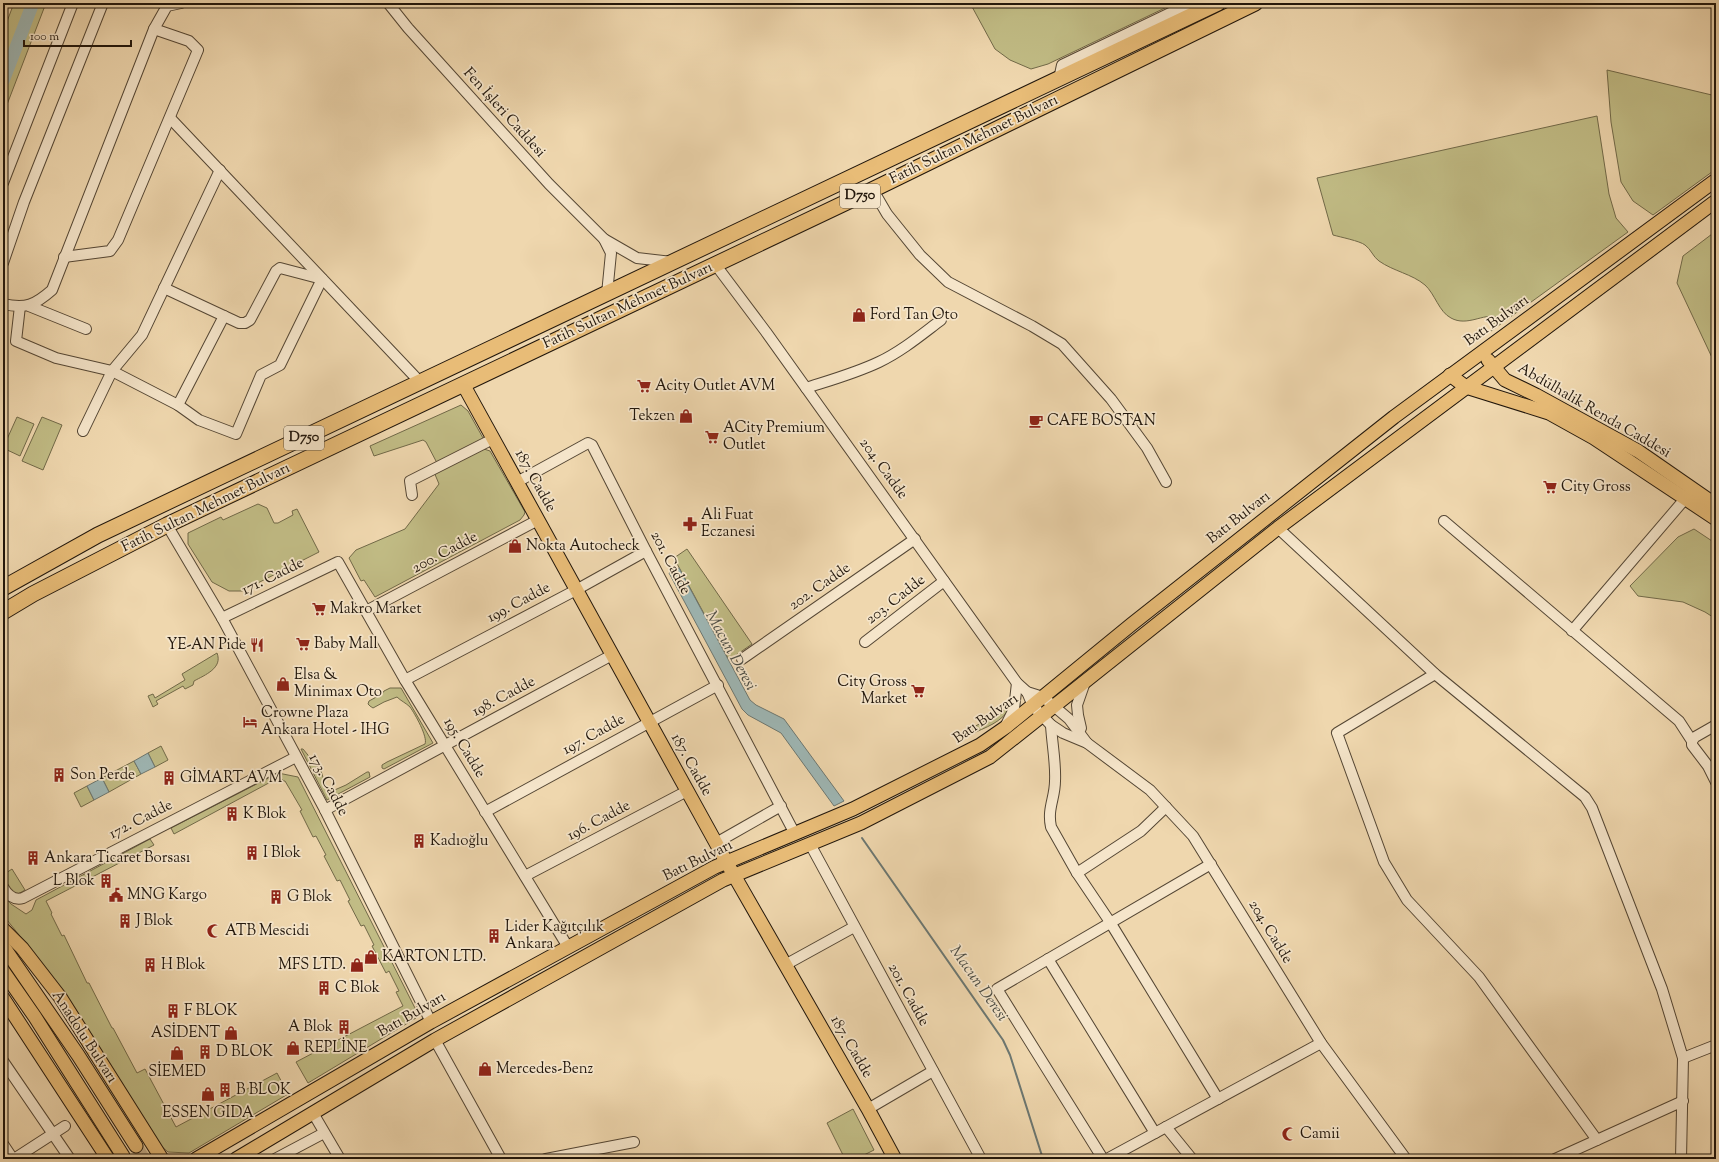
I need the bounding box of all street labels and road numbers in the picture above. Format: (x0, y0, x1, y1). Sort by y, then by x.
street label: Fen İşleri Caddesi (458, 63, 551, 163)
street label: Fatih Sultan Mehmet Bulvarı (886, 90, 1062, 190)
road number: D750 (840, 184, 880, 208)
street label: Fatih Sultan Mehmet Bulvarı (540, 257, 716, 355)
street label: Batı Bulvarı (1460, 290, 1534, 352)
street label: Abdülhalik Renda Caddesi (1513, 358, 1675, 464)
road number: D750 (284, 426, 324, 450)
street label: 204. Cadde (854, 434, 912, 504)
street label: 187. Cadde (509, 446, 561, 516)
street label: Fatih Sultan Mehmet Bulvarı (118, 458, 294, 558)
street label: Batı Bulvarı (1203, 487, 1275, 549)
street label: 200. Cadde (408, 527, 482, 579)
street label: 201. Cadde (645, 528, 695, 598)
street label: 171. Cadde (238, 553, 308, 601)
street label: 202. Cadde (785, 558, 855, 616)
street label: 203. Cadde (862, 570, 930, 630)
street label: 199. Cadde (484, 578, 554, 628)
street label: 198. Cadde (469, 672, 539, 722)
street label: Batı Bulvarı (949, 689, 1023, 749)
street label: 197. Cadde (559, 709, 629, 761)
street label: 195. Cadde (438, 714, 490, 782)
street label: 187. Cadde (665, 730, 717, 800)
street label: 173. Cadde (303, 750, 353, 820)
street label: 172. Cadde (106, 795, 176, 845)
street label: 196. Cadde (564, 796, 634, 846)
street label: Batı Bulvarı (660, 835, 736, 887)
street label: 204. Cadde (1243, 896, 1297, 968)
street label: 201. Cadde (882, 960, 934, 1030)
street label: Anadolu Bulvarı (46, 987, 122, 1087)
street label: Batı Bulvarı (374, 987, 450, 1043)
street label: 187. Cadde (825, 1012, 877, 1082)

